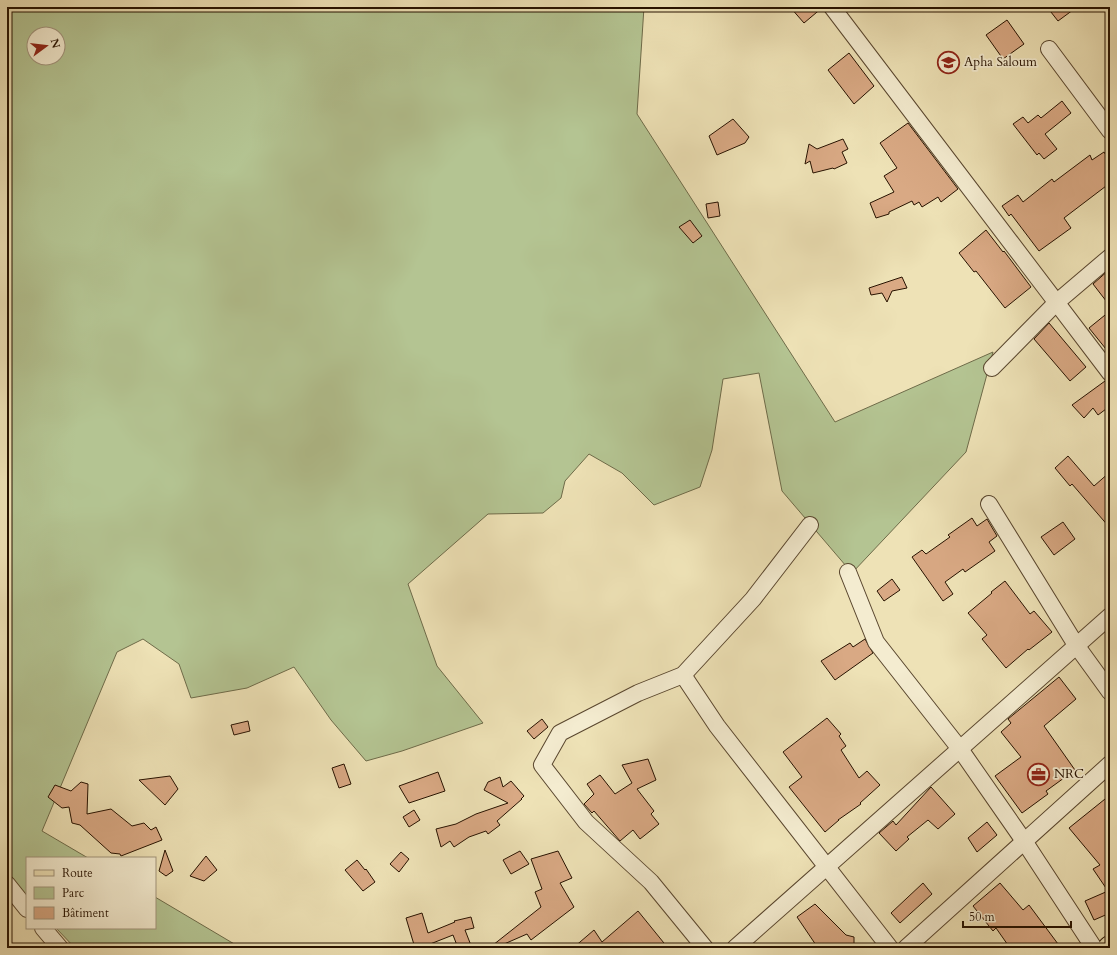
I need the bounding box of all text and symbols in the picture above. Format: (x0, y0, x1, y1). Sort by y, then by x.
north arrow (26, 26, 66, 66)
text: N (47, 37, 64, 51)
school or university icon: Apha Saloum (936, 49, 962, 75)
place label: Apha Saloum (964, 53, 1037, 71)
office icon: NRC (1026, 761, 1052, 787)
place label: NRC (1054, 765, 1084, 783)
legend (26, 857, 156, 929)
text: Route (62, 865, 93, 881)
text: Parc (62, 885, 85, 901)
scale bar (963, 903, 1071, 929)
text: Bâtiment (62, 905, 109, 921)
text: 50 m (969, 909, 996, 925)

